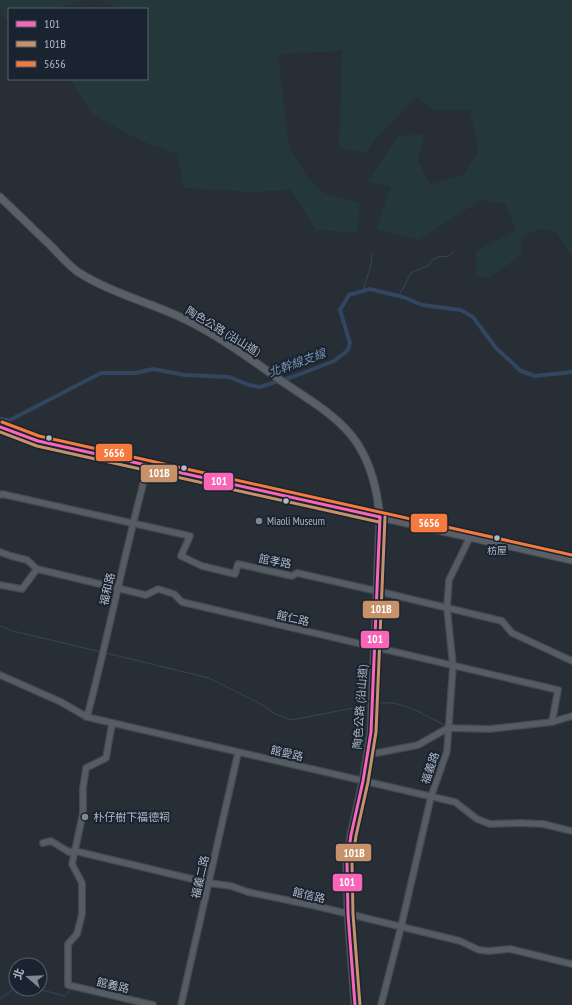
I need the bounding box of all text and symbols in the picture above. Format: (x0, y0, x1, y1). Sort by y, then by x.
legend (8, 8, 148, 80)
text: 101 (44, 16, 60, 31)
text: 101B (44, 36, 66, 51)
text: 5656 (44, 56, 66, 71)
street label: 陶色公路 (沿山道) (183, 303, 263, 359)
water label: 北幹線支線 (266, 345, 329, 380)
unlabelled marker (44, 433, 54, 443)
line badge: 5656 (95, 443, 133, 462)
text: 5656 (103, 446, 125, 460)
unlabelled marker (179, 463, 189, 473)
line badge: 101B (140, 464, 178, 483)
text: 101B (148, 466, 170, 480)
line badge: 101 (203, 472, 234, 491)
text: 101 (211, 474, 227, 488)
unlabelled marker (281, 496, 291, 506)
line badge: 5656 (410, 513, 448, 533)
place label: Miaoli Museum (267, 514, 325, 528)
marker: Miaoli Museum (254, 516, 264, 526)
text: 5656 (418, 516, 440, 530)
marker: 枋屋 (492, 533, 502, 543)
place label: 枋屋 (487, 544, 507, 557)
street label: 館孝路 (258, 551, 292, 571)
street label: 福和路 (96, 571, 118, 607)
line badge: 101B (362, 600, 400, 619)
text: 101B (370, 602, 392, 616)
street label: 館仁路 (275, 607, 311, 629)
line badge: 101 (360, 630, 390, 649)
text: 101 (367, 632, 383, 646)
street label: 陶色公路 (沿山道) (350, 664, 370, 750)
street label: 館愛路 (269, 742, 305, 764)
street label: 福義路 (418, 750, 442, 786)
place label: 朴仔樹下福德祠 (93, 810, 170, 824)
marker: 朴仔樹下福德祠 (80, 812, 90, 822)
line badge: 101B (335, 843, 372, 862)
text: 101B (343, 846, 365, 860)
street label: 福義二路 (188, 854, 212, 900)
line badge: 101 (332, 873, 363, 892)
text: 101 (339, 875, 355, 889)
street label: 館信路 (291, 884, 327, 906)
north arrow (8, 957, 48, 997)
text: 北 (10, 966, 27, 981)
street label: 館義路 (95, 974, 131, 996)

